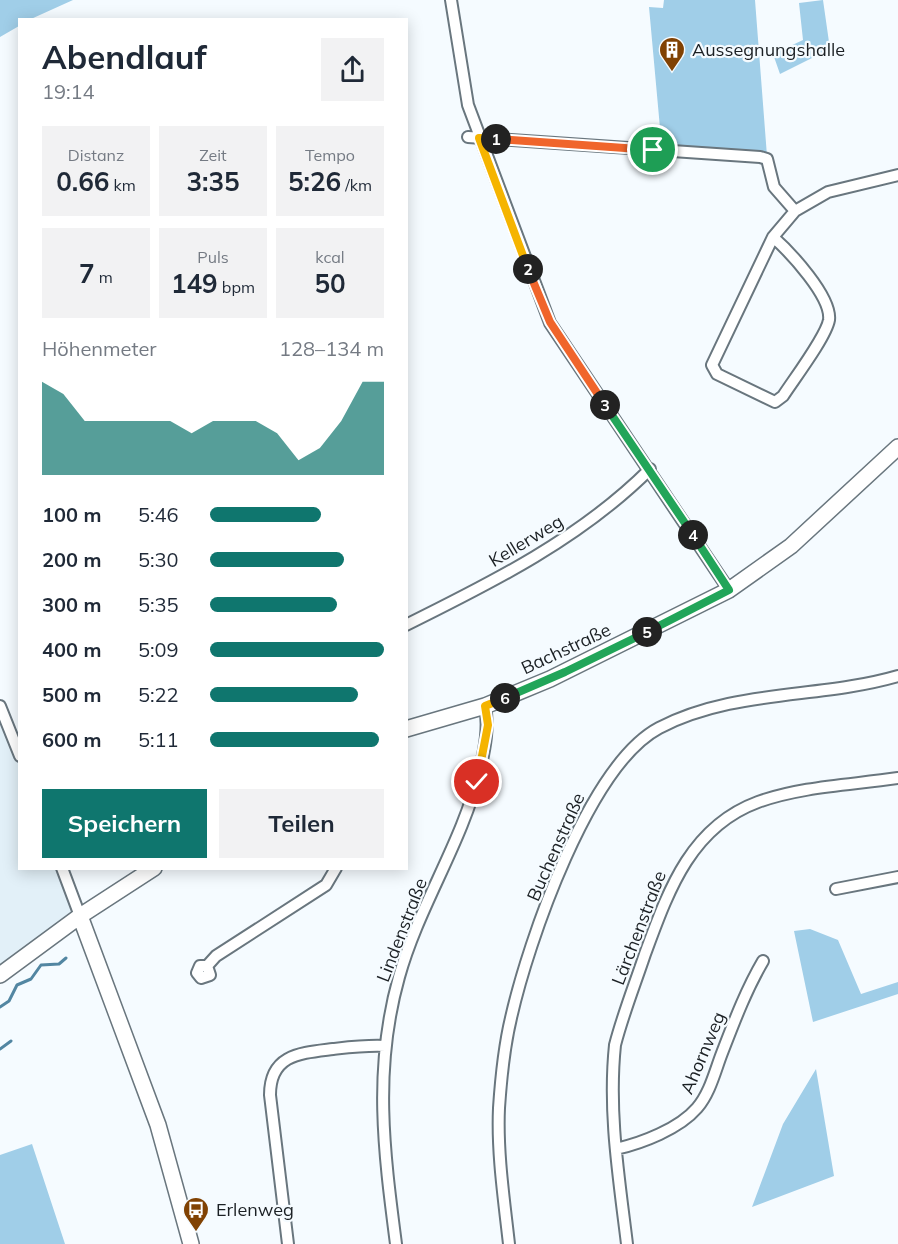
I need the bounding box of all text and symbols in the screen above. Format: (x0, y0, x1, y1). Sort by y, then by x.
building icon: Aussegnungshalle (657, 35, 687, 73)
text: Abendlauf (42, 36, 207, 77)
button: share (321, 38, 384, 101)
place label: Aussegnungshalle (692, 38, 845, 61)
text: 19:14 (42, 79, 95, 104)
pin: 1 (481, 124, 511, 154)
pin (627, 124, 678, 175)
text: 1 (491, 129, 501, 149)
icon: arrive (636, 133, 669, 166)
text: Distanz (68, 145, 124, 165)
text: Zeit (199, 145, 227, 165)
text: Tempo (305, 145, 355, 165)
text: 0.66 (56, 165, 109, 198)
text: 3:35 (186, 165, 240, 198)
text: 5:26 (288, 165, 341, 198)
text: km (109, 175, 136, 195)
text: /km (341, 175, 372, 195)
text: Puls (197, 247, 229, 267)
text: kcal (315, 247, 345, 267)
pin: 2 (513, 254, 543, 284)
text: 7 (79, 257, 95, 290)
text: 2 (523, 259, 533, 279)
text: m (95, 267, 113, 287)
text: 149 (171, 267, 218, 300)
text: 50 (314, 267, 346, 300)
text: bpm (218, 277, 255, 297)
text: Höhenmeter (42, 336, 157, 361)
text: 128–134 m (279, 336, 384, 361)
pin: 3 (590, 390, 620, 420)
text: 3 (600, 395, 610, 415)
text: 100 m (42, 502, 101, 527)
text: 5:46 (138, 502, 179, 527)
street label: Kellerweg (484, 509, 567, 572)
pin: 4 (678, 520, 708, 550)
text: 4 (688, 525, 698, 545)
text: 200 m (42, 547, 101, 572)
text: 5:30 (138, 547, 179, 572)
text: 300 m (42, 592, 101, 617)
text: 5:35 (138, 592, 179, 617)
pin: 5 (632, 617, 662, 647)
street label: Bachstraße (517, 618, 614, 679)
text: 5 (642, 622, 652, 642)
text: 400 m (42, 637, 101, 662)
text: 5:09 (138, 637, 179, 662)
text: 500 m (42, 682, 101, 707)
text: 5:22 (138, 682, 179, 707)
pin: 6 (490, 683, 520, 713)
text: 6 (500, 688, 510, 708)
text: 600 m (42, 727, 101, 752)
text: 5:11 (138, 727, 179, 752)
pin (451, 756, 502, 807)
icon: check (460, 765, 493, 798)
button: Speichern (42, 789, 207, 858)
button: Teilen (219, 789, 384, 858)
street label: Buchenstraße (521, 789, 590, 904)
street label: Lärchenstraße (606, 867, 671, 988)
street label: Lindenstraße (371, 875, 432, 985)
street label: Ahornweg (675, 1008, 730, 1097)
bus stop icon: Erlenweg (181, 1195, 211, 1233)
place label: Erlenweg (216, 1198, 294, 1221)

